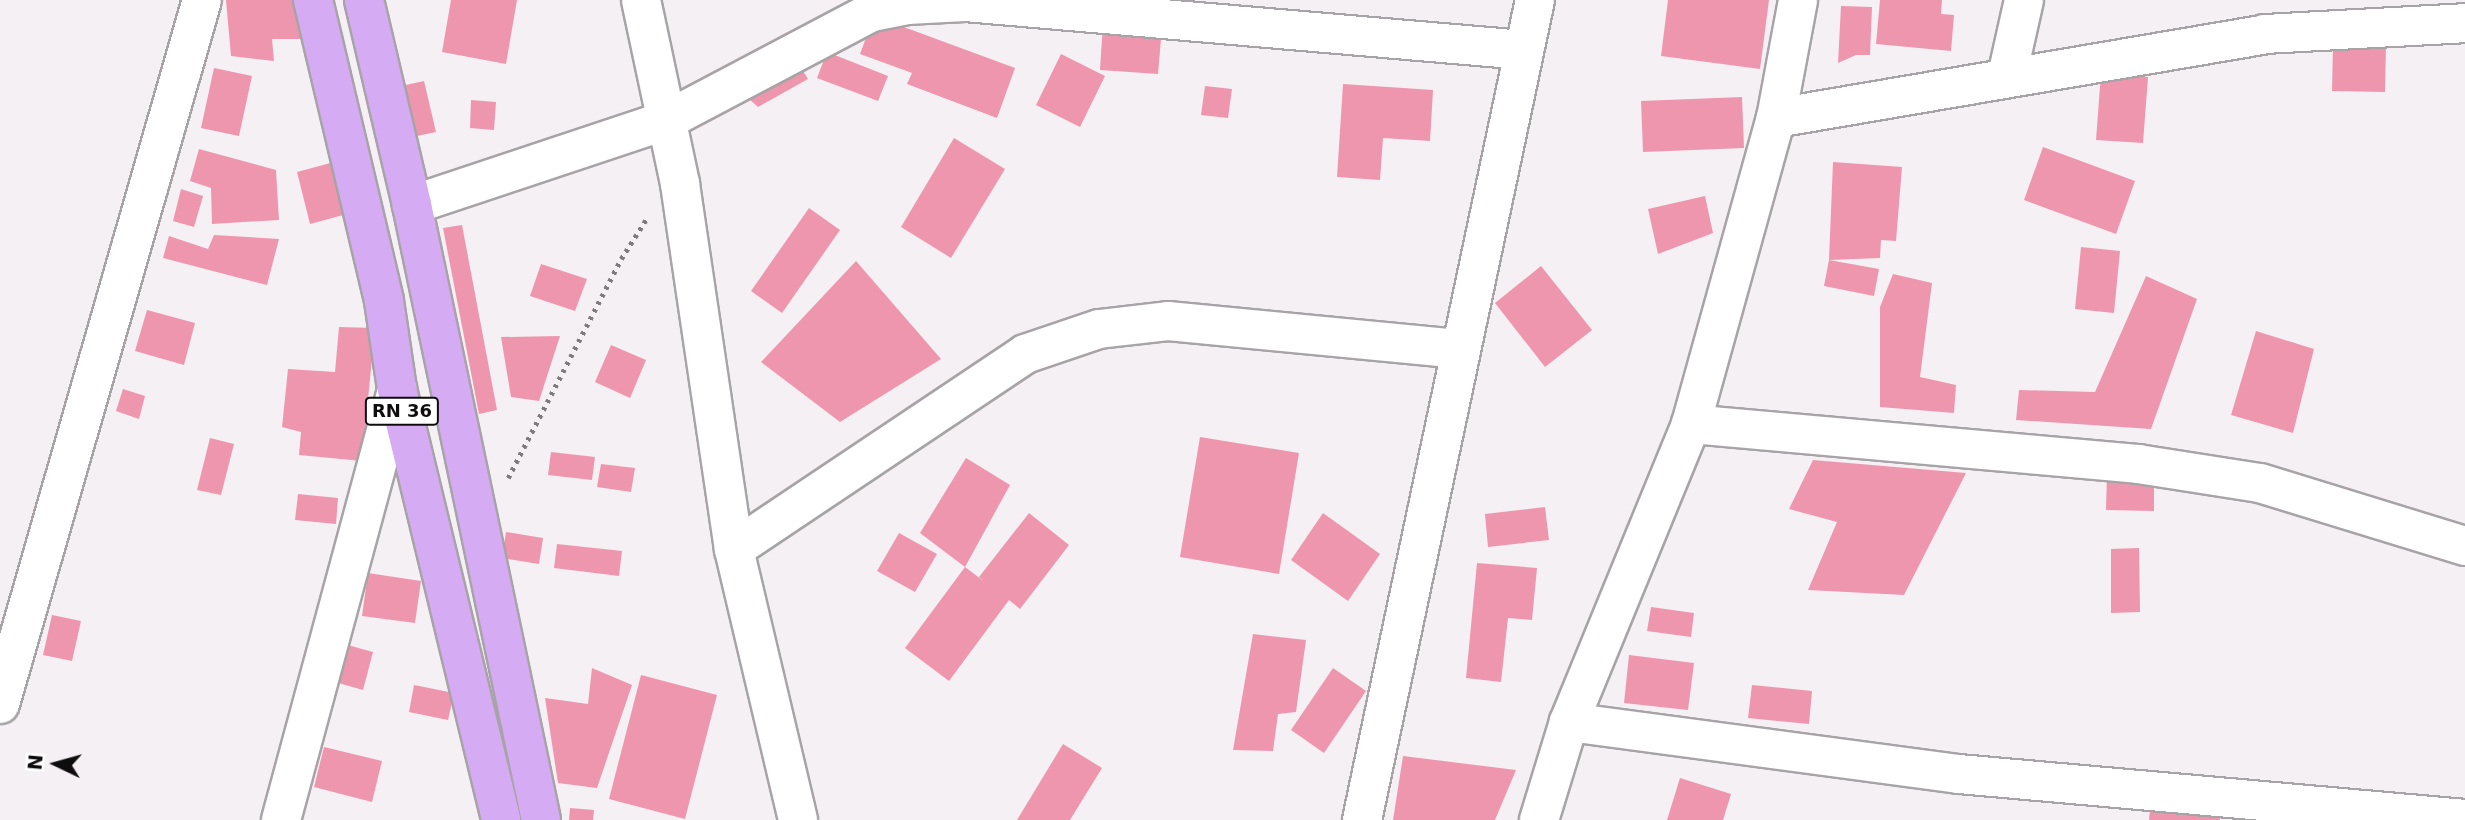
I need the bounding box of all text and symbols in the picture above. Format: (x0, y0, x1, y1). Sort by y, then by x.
road number: RN 36 (364, 396, 440, 426)
north arrow (21, 729, 91, 799)
text: N (23, 753, 47, 771)

